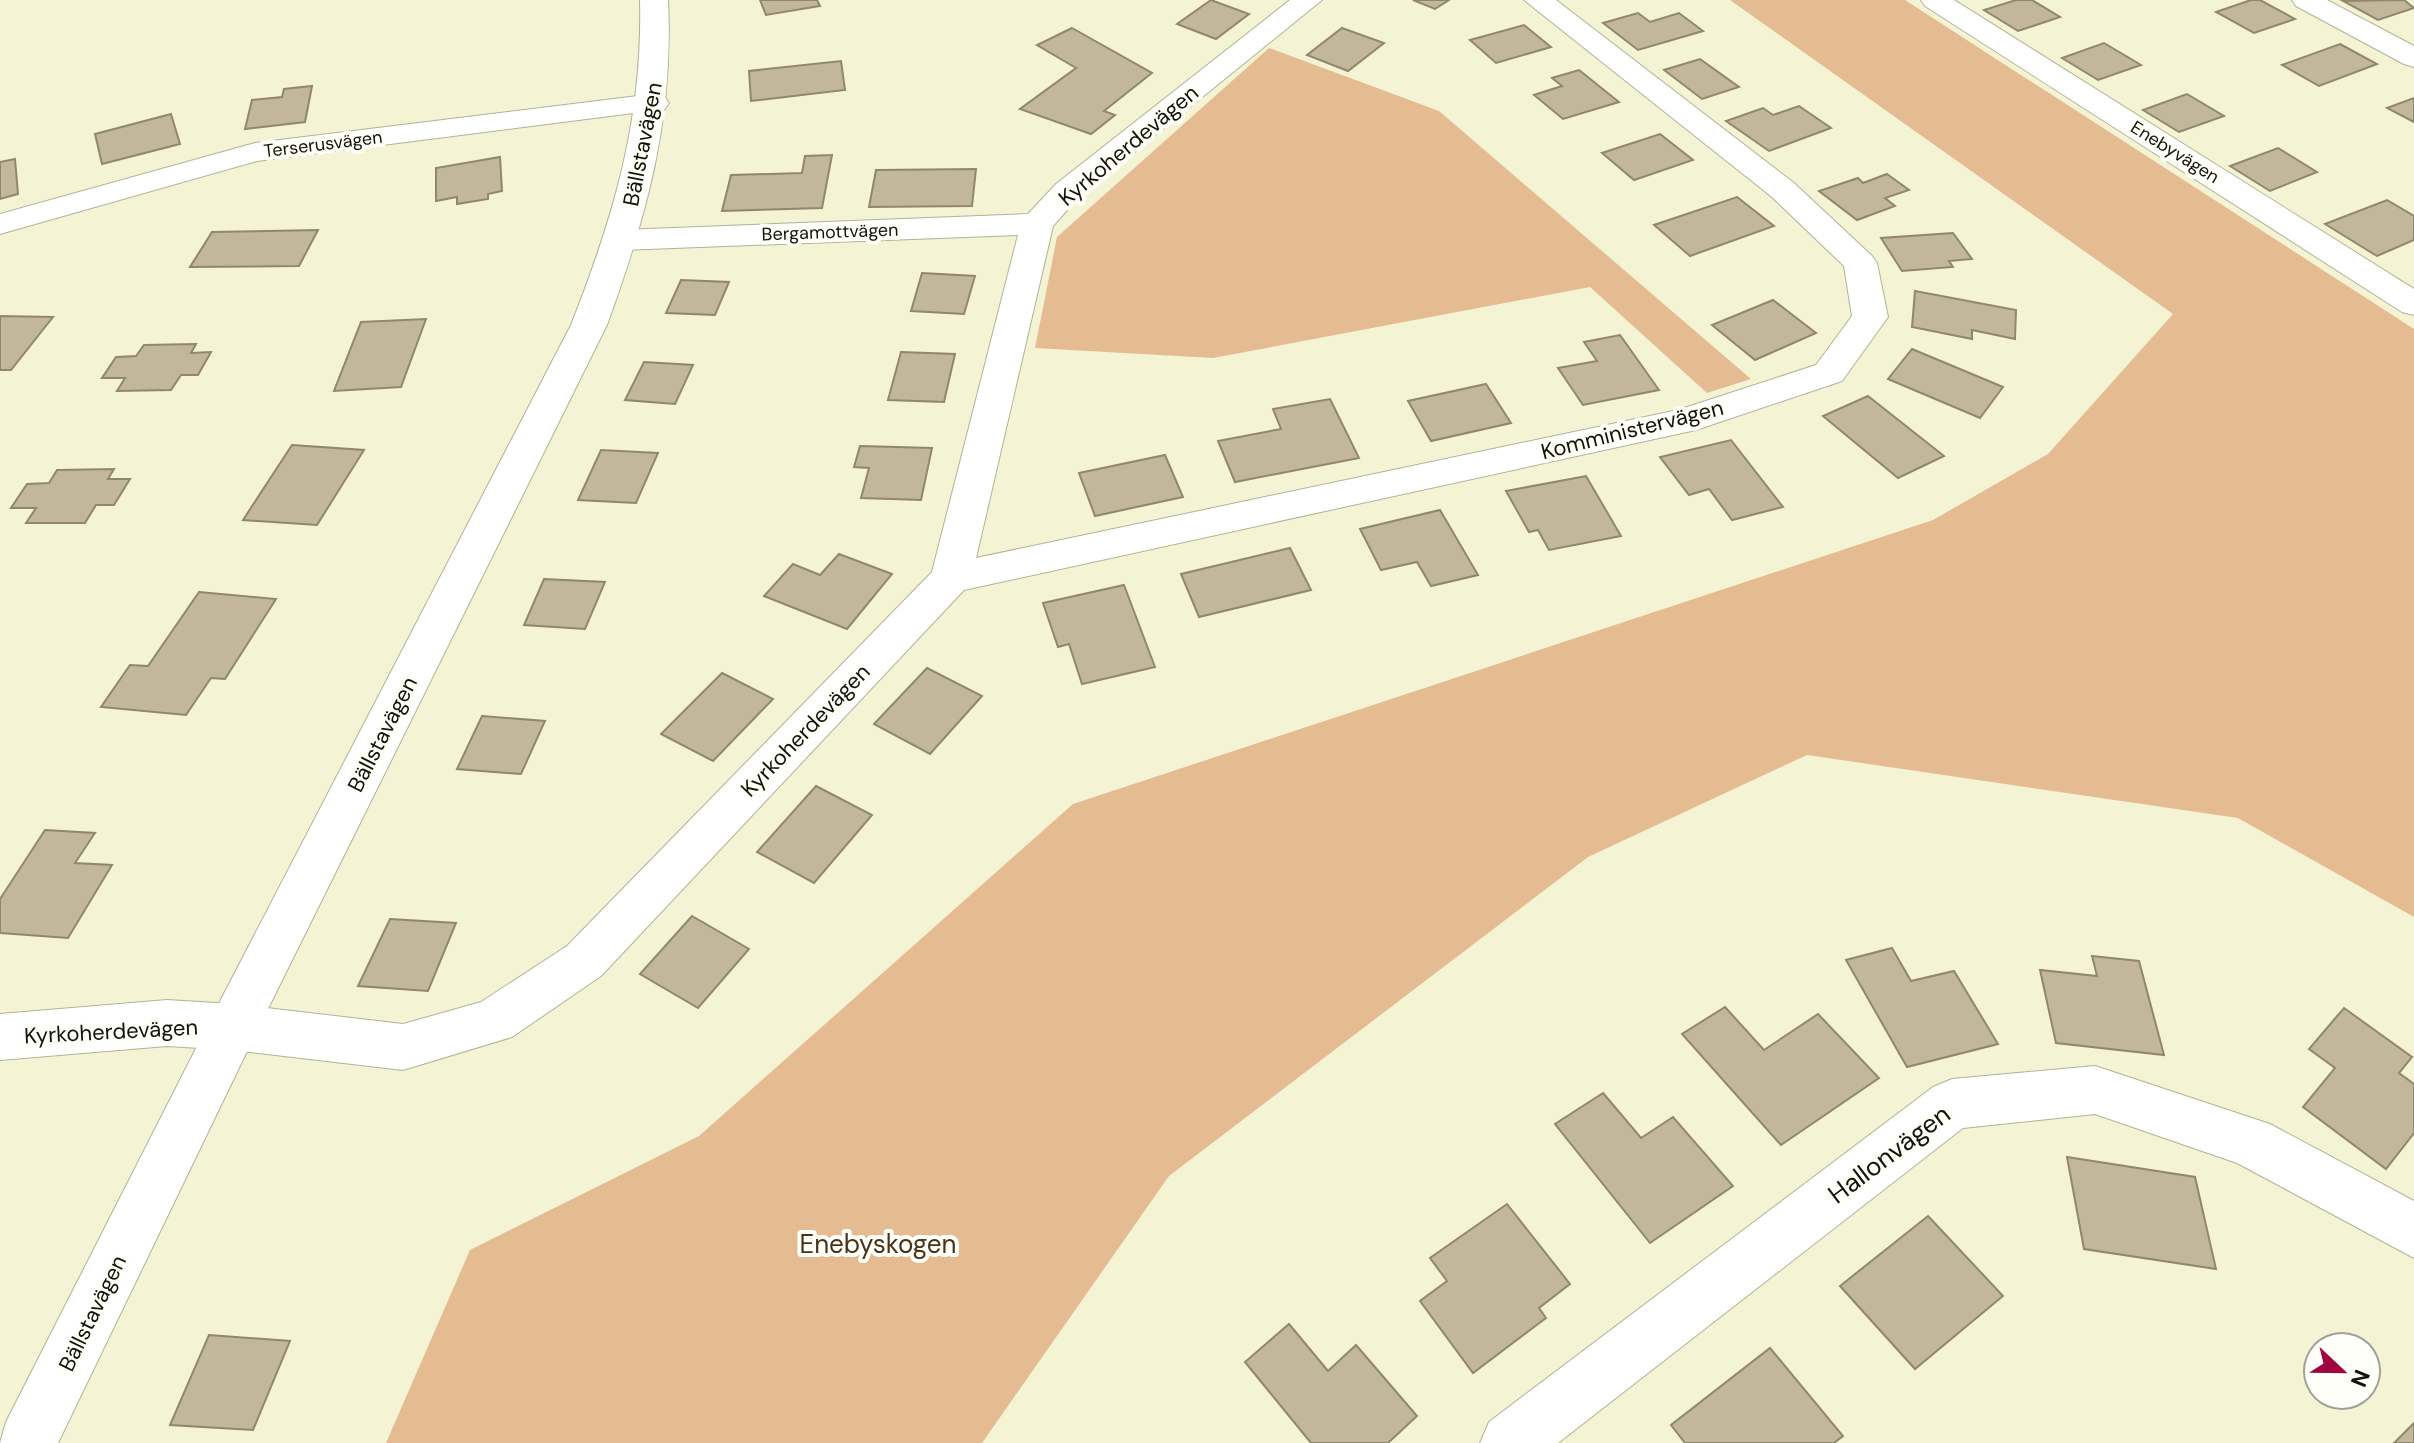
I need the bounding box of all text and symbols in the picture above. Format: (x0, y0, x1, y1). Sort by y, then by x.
street label: Kyrkoherdevägen (1052, 78, 1204, 212)
street label: Bällstavägen (616, 80, 669, 209)
street label: Enebyvägen (2126, 115, 2224, 189)
street label: Terserusvägen (262, 125, 384, 163)
street label: Bergamottvägen (761, 218, 899, 246)
street label: Komministervägen (1538, 393, 1726, 466)
street label: Kyrkoherdevägen (734, 658, 876, 803)
street label: Bällstavägen (341, 672, 424, 797)
street label: Kyrkoherdevägen (23, 1012, 199, 1051)
street label: Hallonvägen (1821, 1097, 1957, 1211)
park label: Enebyskogen (799, 1227, 957, 1261)
street label: Bällstavägen (52, 1250, 133, 1376)
north arrow (2302, 1331, 2382, 1411)
text: N (2344, 1365, 2377, 1391)

